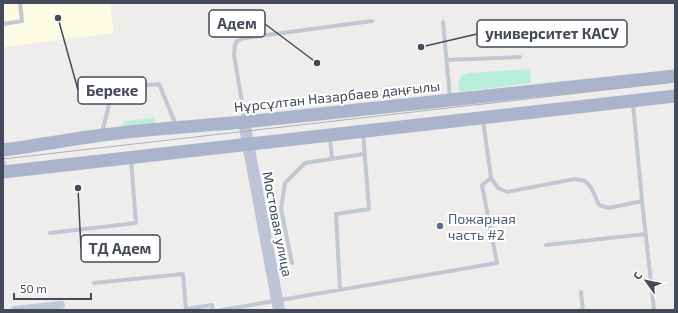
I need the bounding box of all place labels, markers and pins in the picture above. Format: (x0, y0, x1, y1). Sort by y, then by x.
callout: Адем (209, 10, 265, 37)
callout: университет КАСУ (477, 20, 627, 47)
callout: Береке (78, 77, 146, 104)
place label: Пожарная часть #2 (448, 210, 516, 243)
marker: Пожарная часть #2 (435, 221, 445, 231)
callout: ТД Адем (81, 235, 160, 262)

